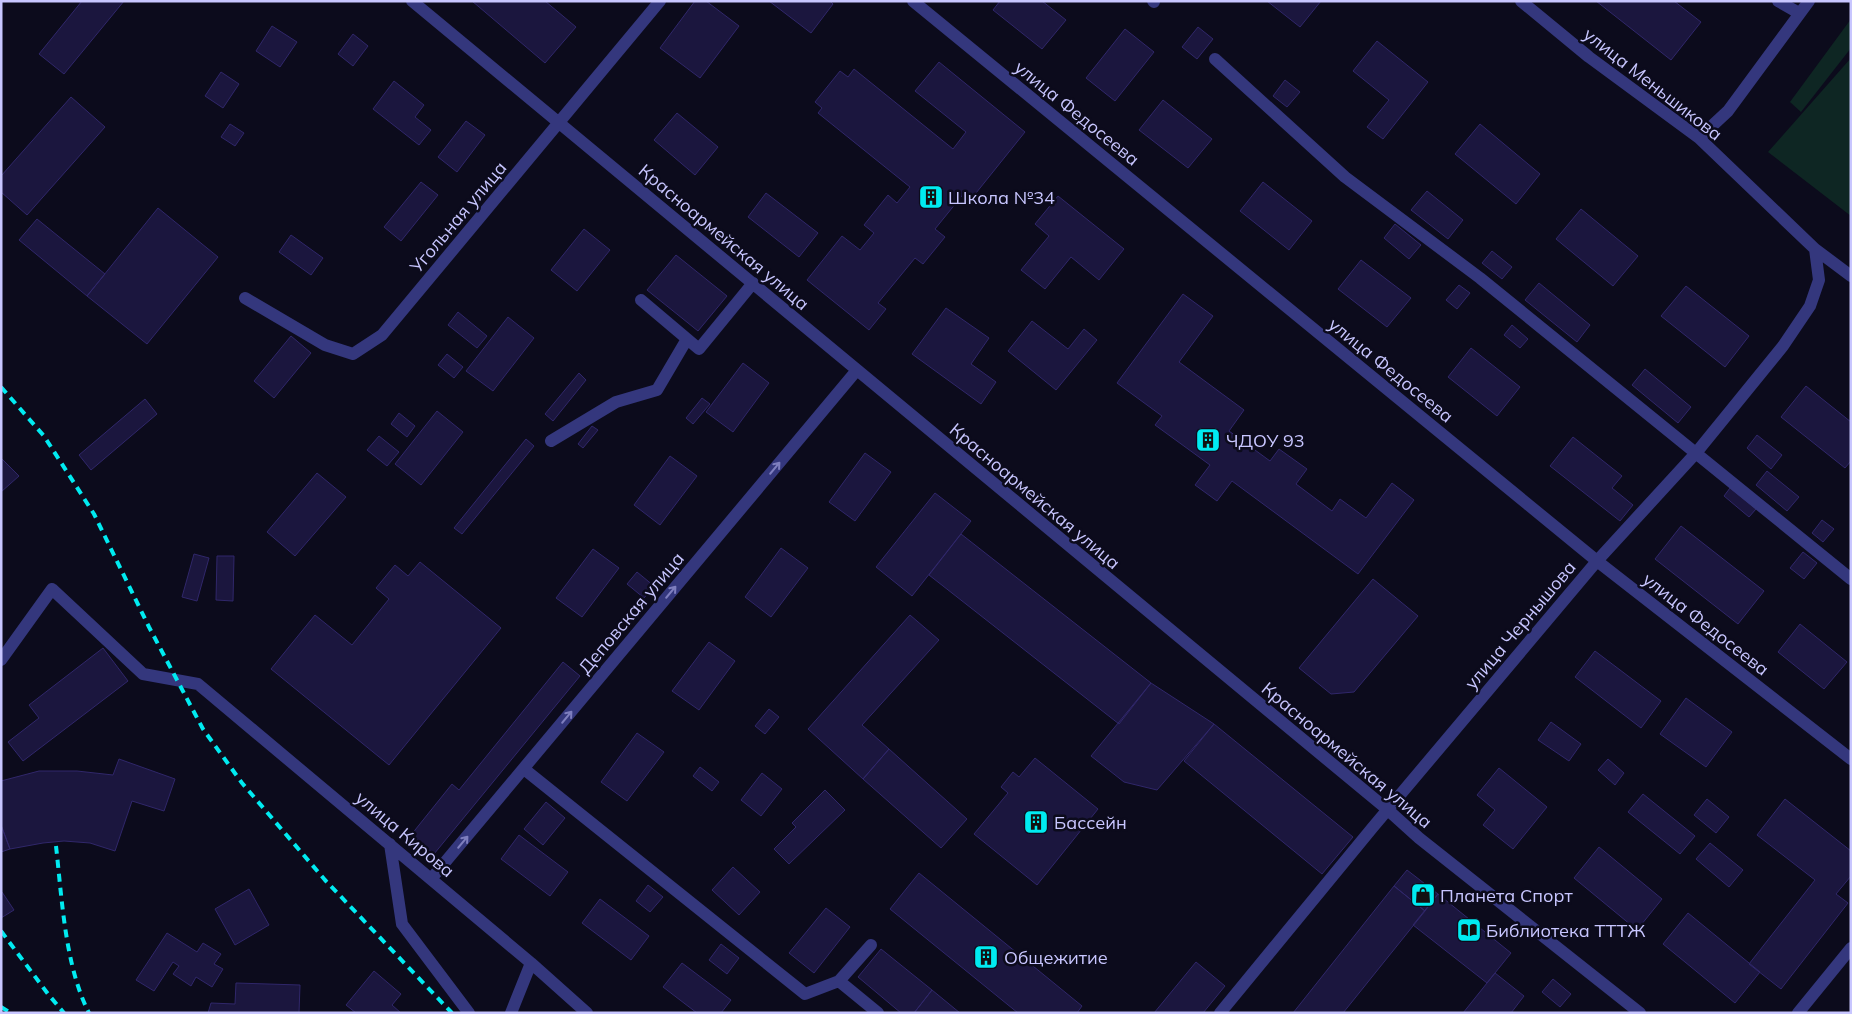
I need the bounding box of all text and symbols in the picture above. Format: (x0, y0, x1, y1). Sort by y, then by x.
street label: улица Меньшикова (1579, 23, 1727, 145)
street label: улица Федосеева (1010, 56, 1144, 170)
street label: Угольная улица (404, 157, 511, 278)
street label: Красноармейская улица (634, 159, 814, 315)
building icon: Школа №34 (918, 184, 944, 210)
place label: Школа №34 (948, 186, 1055, 209)
street label: улица Федосеева (1324, 313, 1458, 427)
street label: Красноармейская улица (945, 418, 1125, 574)
building icon: ЧДОУ 93 (1195, 427, 1221, 453)
place label: ЧДОУ 93 (1226, 429, 1305, 452)
one-way arrow (770, 461, 781, 474)
street label: Деповская улица (573, 547, 689, 679)
street label: улица Чернышова (1459, 556, 1581, 694)
street label: улица Федосеева (1638, 567, 1774, 681)
one-way arrow (665, 586, 677, 599)
street label: Красноармейская улица (1257, 677, 1437, 833)
one-way arrow (561, 711, 572, 724)
street label: улица Кирова (351, 786, 459, 882)
building icon: Бассейн (1023, 809, 1049, 835)
place label: Бассейн (1054, 811, 1127, 834)
one-way arrow (457, 835, 468, 848)
shop icon: Планета Спорт (1410, 882, 1436, 908)
place label: Планета Спорт (1440, 884, 1573, 907)
library icon: Библиотека ТТТЖ (1456, 917, 1482, 943)
place label: Библиотека ТТТЖ (1486, 919, 1645, 942)
building icon: Общежитие (973, 944, 999, 970)
place label: Общежитие (1004, 946, 1108, 969)

